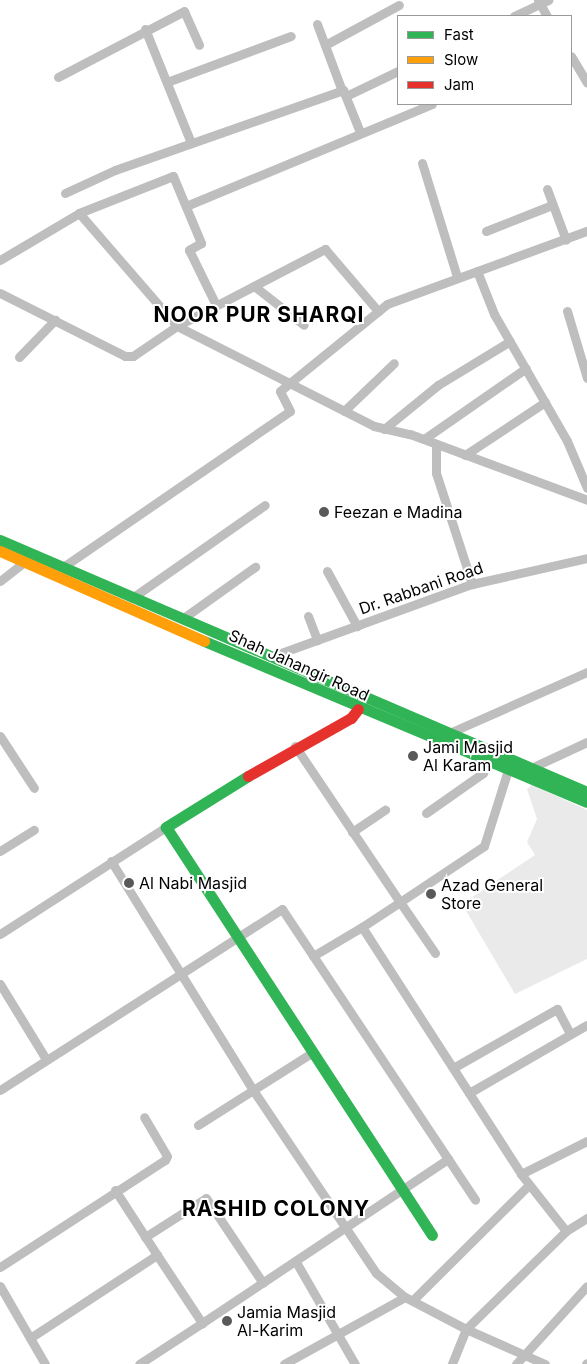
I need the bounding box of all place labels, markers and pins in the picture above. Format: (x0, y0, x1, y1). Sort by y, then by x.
place label: Feezan e Madina (334, 502, 462, 522)
marker: Feezan e Madina (318, 506, 330, 518)
place label: Jami Masjid Al Karam (423, 737, 513, 775)
marker: Jami Masjid Al Karam (407, 750, 419, 762)
place label: Al Nabi Masjid (139, 873, 247, 893)
place label: Azad General Store (441, 875, 543, 913)
marker: Al Nabi Masjid (123, 877, 135, 889)
marker: Azad General Store (425, 888, 437, 900)
place label: Jamia Masjid Al-Karim (237, 1302, 336, 1340)
marker: Jamia Masjid Al-Karim (221, 1315, 233, 1327)

